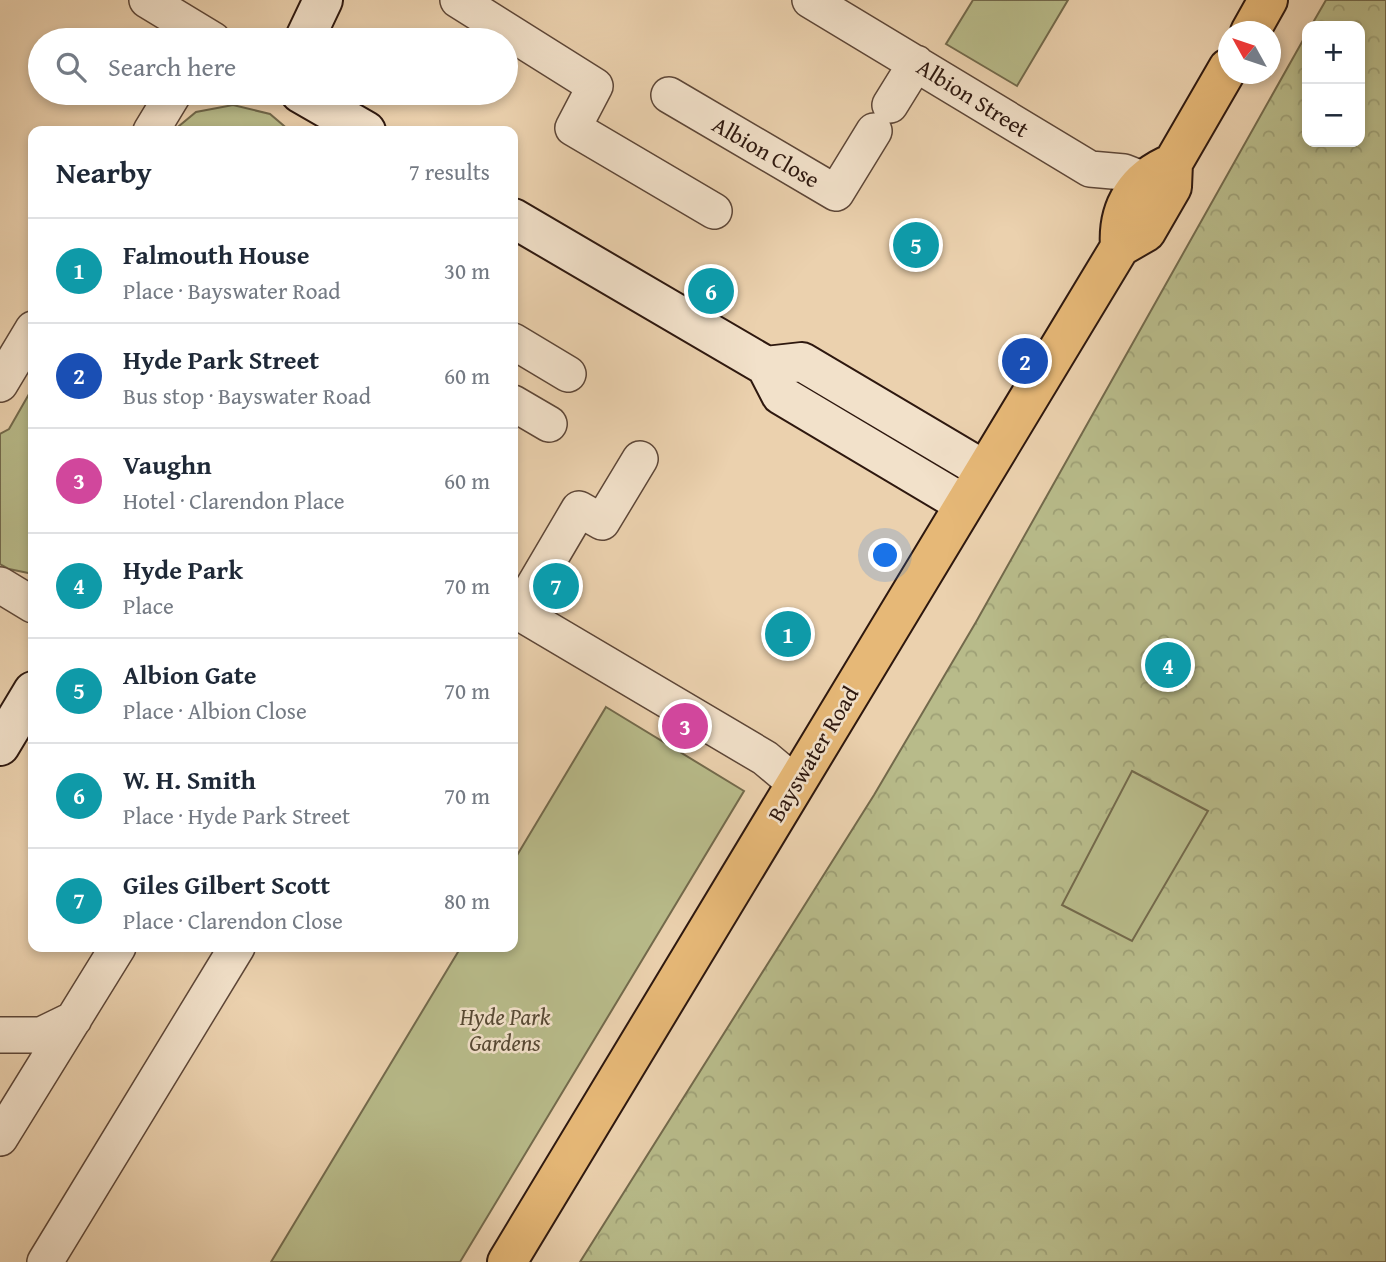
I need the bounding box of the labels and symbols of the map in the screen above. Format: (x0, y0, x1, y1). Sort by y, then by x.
north arrow (1218, 21, 1281, 84)
street label: Albion Street (911, 50, 1036, 145)
street label: Albion Close (706, 108, 826, 196)
pin: 5 (893, 219, 939, 271)
pin: 6 (688, 265, 734, 317)
pin: 2 (1002, 335, 1048, 387)
your location (868, 538, 902, 572)
pin: 7 (533, 560, 579, 612)
pin: 1 (765, 608, 811, 660)
pin: 4 (1145, 639, 1191, 691)
street label: Bayswater Road (759, 679, 866, 828)
pin: 3 (662, 700, 708, 752)
park label: Hyde Park Gardens (459, 1000, 551, 1059)

